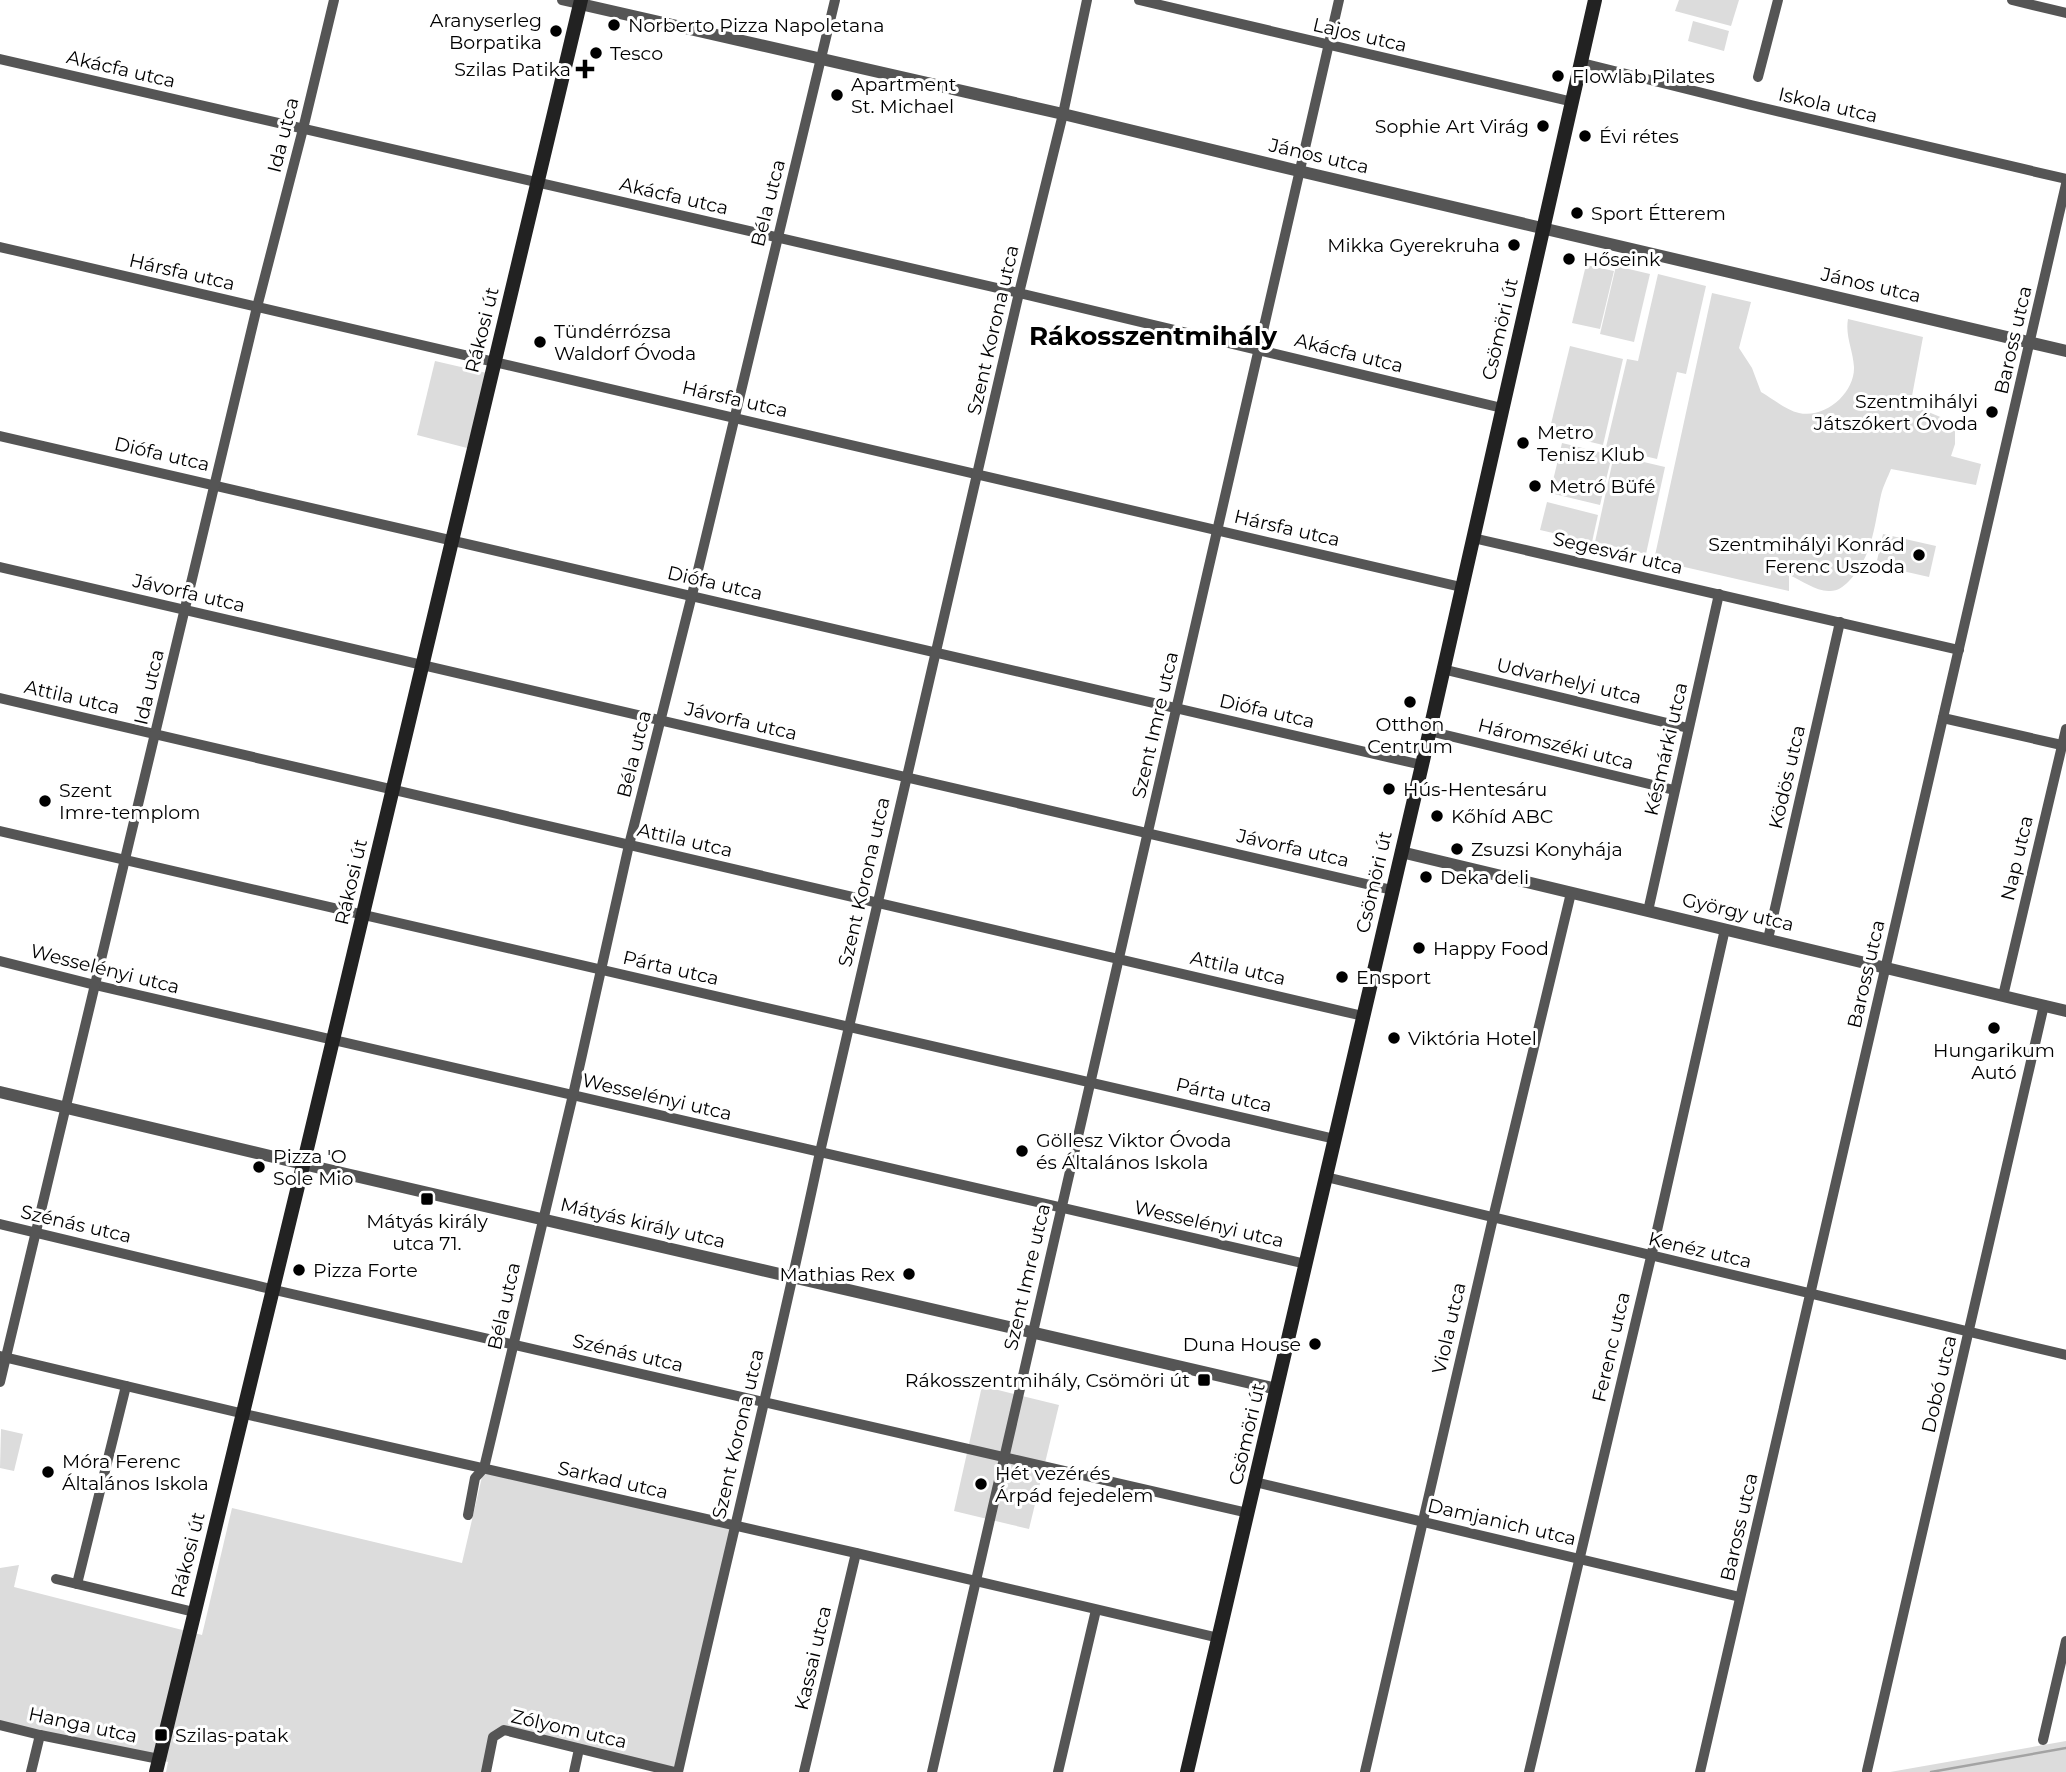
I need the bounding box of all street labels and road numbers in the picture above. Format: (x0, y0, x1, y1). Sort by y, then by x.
street label: Lajos utca (1311, 13, 1409, 57)
street label: Akácfa utca (64, 45, 178, 93)
street label: Iskola utca (1776, 82, 1880, 128)
street label: Ida utca (263, 95, 303, 175)
street label: János utca (1266, 133, 1371, 179)
street label: Béla utca (746, 157, 790, 249)
street label: Akácfa utca (617, 172, 731, 220)
street label: Szent Korona utca (962, 243, 1024, 417)
street label: Hársfa utca (127, 249, 237, 295)
street label: János utca (1818, 262, 1923, 308)
street label: Csömöri út (1477, 275, 1523, 382)
street label: Rákosi út (460, 284, 504, 375)
street label: Baross utca (1989, 284, 2037, 396)
street label: Akácfa utca (1292, 328, 1406, 378)
street label: Hársfa utca (680, 376, 790, 422)
street label: Diófa utca (112, 432, 212, 476)
street label: Hársfa utca (1232, 505, 1342, 551)
street label: Segesvár utca (1551, 527, 1685, 579)
street label: Diófa utca (665, 561, 765, 605)
street label: Jávorfa utca (130, 569, 247, 617)
street label: Ida utca (129, 647, 169, 727)
street label: Szent Imre utca (1127, 649, 1183, 801)
street label: Udvarhelyi utca (1494, 653, 1644, 709)
street label: Attila utca (22, 675, 122, 719)
street label: Késmárki utca (1639, 680, 1693, 818)
street label: Diófa utca (1217, 689, 1317, 733)
street label: Jávorfa utca (682, 697, 799, 745)
street label: Béla utca (612, 708, 656, 800)
street label: Háromszéki utca (1476, 714, 1636, 774)
street label: Ködös utca (1764, 723, 1810, 831)
street label: Szent Korona utca (833, 795, 895, 969)
street label: Nap utca (1996, 813, 2038, 903)
street label: Attila utca (635, 818, 735, 862)
street label: Jávorfa utca (1234, 824, 1351, 872)
street label: Csömöri út (1351, 828, 1397, 935)
street label: Rákosi út (330, 836, 372, 927)
street label: György utca (1680, 888, 1796, 936)
street label: Baross utca (1842, 918, 1890, 1030)
street label: Wesselényi utca (28, 939, 182, 999)
street label: Párta utca (621, 946, 721, 990)
street label: Attila utca (1188, 946, 1288, 990)
street label: Wesselényi utca (580, 1069, 734, 1125)
street label: Párta utca (1174, 1073, 1274, 1117)
street label: Mátyás király utca (558, 1193, 728, 1253)
street label: Wesselényi utca (1132, 1196, 1286, 1252)
street label: Szénás utca (18, 1200, 134, 1248)
street label: Szent Imre utca (999, 1201, 1055, 1353)
street label: Kenéz utca (1646, 1227, 1754, 1273)
street label: Béla utca (483, 1260, 525, 1352)
street label: Viola utca (1427, 1280, 1471, 1376)
street label: Ferenc utca (1587, 1290, 1635, 1404)
street label: Szénás utca (570, 1329, 686, 1377)
street label: Dobó utca (1917, 1333, 1961, 1435)
street label: Szent Korona utca (707, 1347, 769, 1521)
street label: Csömöri út (1224, 1380, 1270, 1487)
street label: Sarkad utca (556, 1456, 670, 1504)
street label: Baross utca (1715, 1471, 1763, 1583)
street label: Damjanich utca (1425, 1494, 1579, 1550)
street label: Rákosi út (166, 1509, 210, 1600)
street label: Kassai utca (790, 1604, 836, 1712)
street label: Hanga utca (26, 1702, 140, 1748)
street label: Zólyom utca (509, 1705, 629, 1753)

